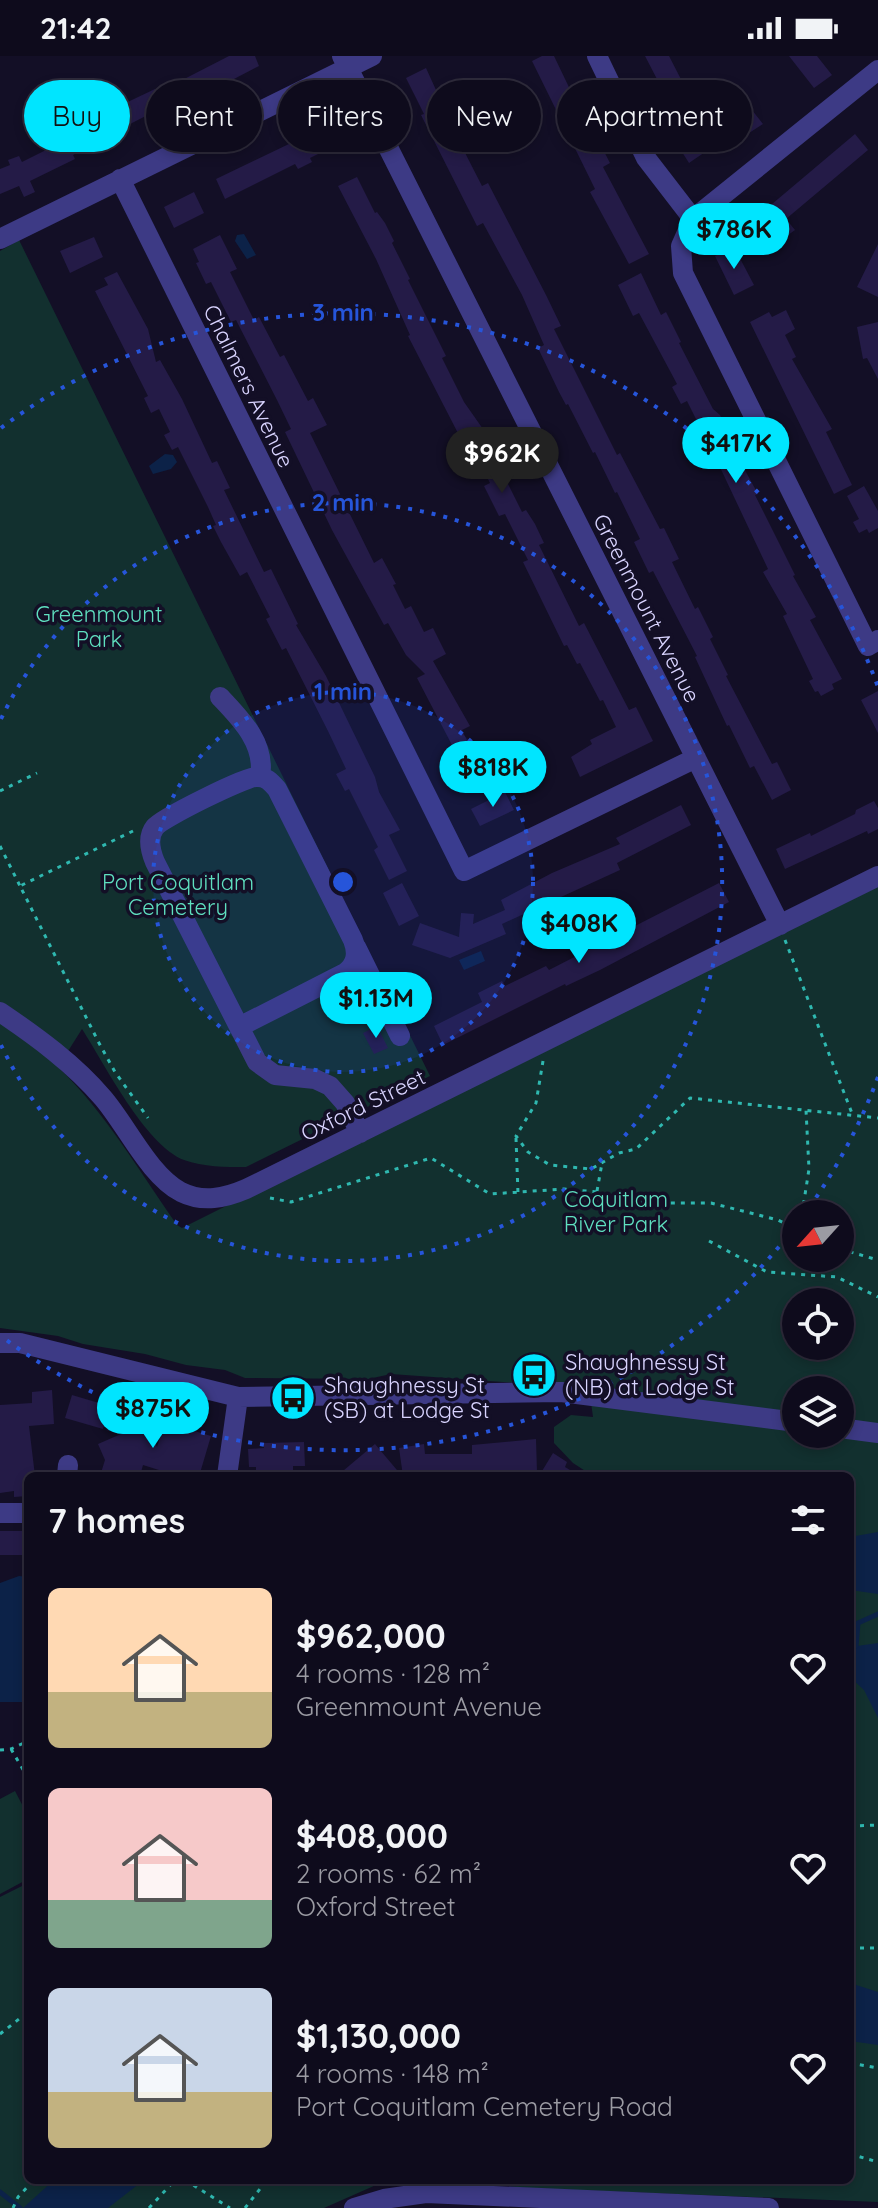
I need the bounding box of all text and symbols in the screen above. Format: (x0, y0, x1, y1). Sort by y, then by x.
text: 21:42 (40, 9, 112, 47)
chip: Buy (24, 80, 130, 152)
chip: Rent (146, 80, 262, 152)
chip: Filters (278, 80, 411, 152)
chip: New (427, 80, 541, 152)
chip: Apartment (557, 80, 752, 152)
pin: $786K (678, 203, 790, 271)
text: $786K (696, 212, 772, 245)
text: 3 min (312, 297, 374, 327)
street label: Chalmers Avenue (197, 300, 301, 472)
pin: $417K (680, 417, 792, 485)
text: $417K (700, 426, 772, 459)
pin: $962K (446, 427, 558, 495)
text: $962K (464, 436, 540, 469)
text: 2 min (312, 487, 374, 517)
street label: Greenmount Avenue (587, 509, 707, 707)
park label: Greenmount Park (36, 600, 162, 653)
text: 1 min (314, 676, 372, 706)
pin: $818K (437, 741, 549, 809)
text: $818K (457, 750, 529, 783)
park label: Port Coquitlam Cemetery (102, 868, 254, 921)
centre of rings (329, 868, 357, 896)
pin: $408K (523, 897, 635, 965)
text: $408K (540, 906, 618, 939)
pin: $1.13M (311, 972, 441, 1040)
text: $1.13M (338, 981, 414, 1014)
street label: Oxford Street (296, 1063, 430, 1147)
park label: Coquitlam River Park (564, 1185, 668, 1238)
north arrow (782, 1200, 854, 1272)
map controls (782, 1200, 854, 1448)
button: locate (782, 1288, 854, 1360)
place label: Shaughnessy St (NB) at Lodge St (565, 1348, 734, 1401)
bus stop icon: Shaughnessy St (NB) at Lodge St (510, 1351, 558, 1399)
place label: Shaughnessy St (SB) at Lodge St (324, 1371, 490, 1424)
bus stop icon: Shaughnessy St (SB) at Lodge St (269, 1374, 317, 1422)
button: layers (782, 1376, 854, 1448)
pin: $875K (97, 1382, 209, 1450)
text: $875K (115, 1391, 191, 1424)
icon: filters (786, 1498, 830, 1542)
text: 7 homes (48, 1499, 185, 1542)
text: $962,000 (296, 1614, 446, 1657)
icon: home (112, 1620, 208, 1716)
icon: heart (786, 1646, 830, 1690)
text: 4 rooms · 128 m² (296, 1657, 490, 1690)
text: Greenmount Avenue (296, 1690, 542, 1723)
text: $408,000 (296, 1814, 448, 1857)
icon: home (112, 1820, 208, 1916)
icon: heart (786, 1846, 830, 1890)
text: 2 rooms · 62 m² (296, 1857, 481, 1890)
text: Oxford Street (296, 1890, 456, 1923)
text: $1,130,000 (296, 2014, 461, 2057)
icon: home (112, 2020, 208, 2116)
icon: heart (786, 2046, 830, 2090)
text: 4 rooms · 148 m² (296, 2057, 489, 2090)
text: Port Coquitlam Cemetery Road (296, 2090, 673, 2123)

